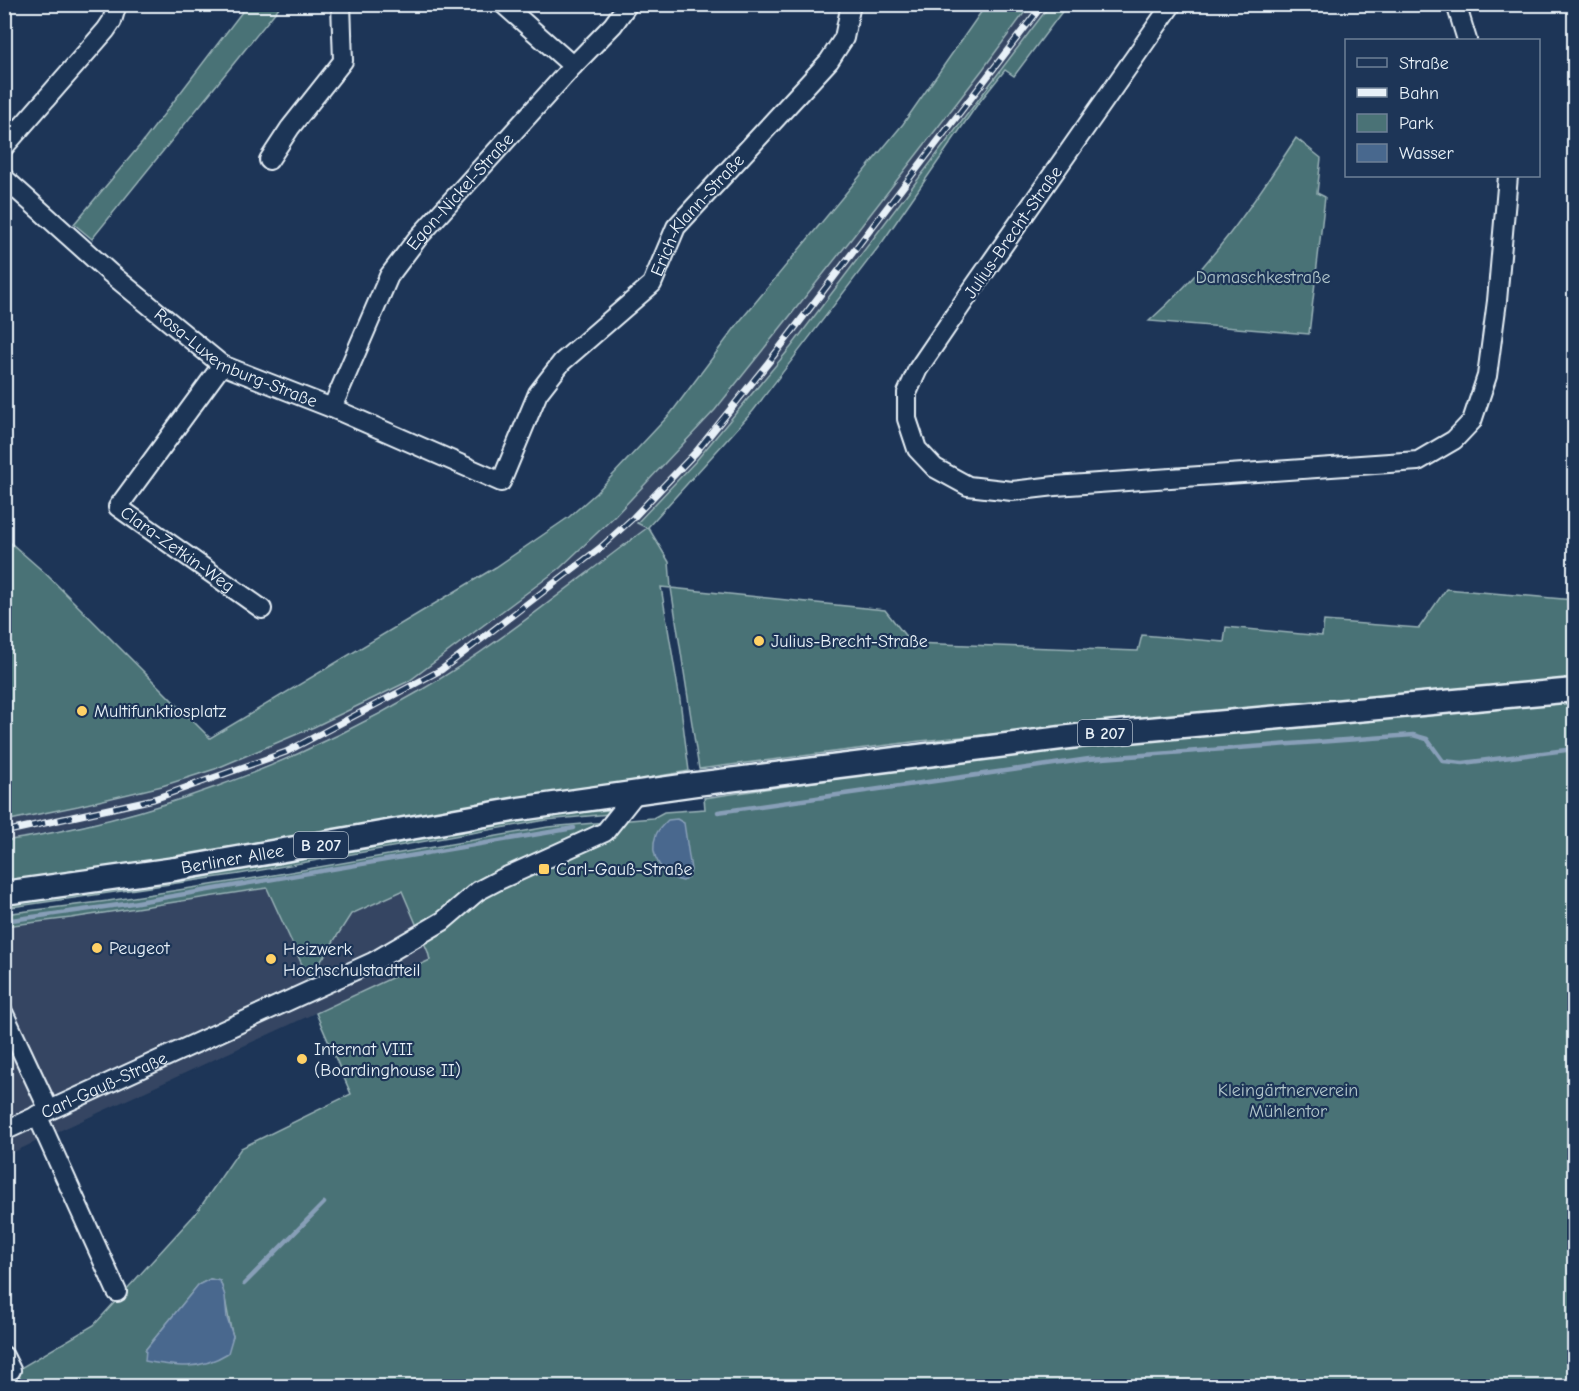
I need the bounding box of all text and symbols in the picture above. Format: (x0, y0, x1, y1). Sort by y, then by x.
legend (1345, 39, 1540, 177)
text: Straße (1399, 53, 1449, 74)
text: Bahn (1399, 83, 1439, 104)
text: Park (1399, 113, 1434, 134)
street label: Egon-Nickel-Straße (402, 129, 518, 255)
text: Wasser (1399, 143, 1455, 164)
street label: Erich-Klann-Straße (646, 150, 749, 280)
street label: Julius-Brecht-Straße (960, 162, 1067, 303)
park label: Damaschkestraße (1195, 267, 1331, 288)
street label: Rosa-Luxemburg-Straße (150, 304, 320, 412)
street label: Clara-Zetkin-Weg (116, 502, 238, 597)
place label: Julius-Brecht-Straße (771, 631, 928, 652)
marker: Julius-Brecht-Straße (752, 634, 766, 648)
place label: Multifunktiosplatz (94, 701, 226, 722)
marker: Multifunktiosplatz (75, 704, 89, 718)
road number: B 207 (1078, 720, 1132, 746)
road number: B 207 (294, 832, 348, 858)
street label: Berliner Allee (180, 840, 286, 879)
place label: Carl-Gauß-Straße (556, 859, 692, 880)
marker: Carl-Gauß-Straße (537, 862, 551, 876)
place label: Peugeot (109, 938, 170, 959)
place label: Heizwerk Hochschulstadtteil (283, 939, 421, 981)
marker: Peugeot (90, 941, 104, 955)
marker: Heizwerk Hochschulstadtteil (264, 952, 278, 966)
place label: Internat VIII (Boardinghouse II) (314, 1039, 461, 1081)
street label: Carl-Gauß-Straße (38, 1048, 171, 1124)
marker: Internat VIII (Boardinghouse II) (295, 1052, 309, 1066)
park label: Kleingärtnerverein Mühlentor (1218, 1080, 1358, 1122)

